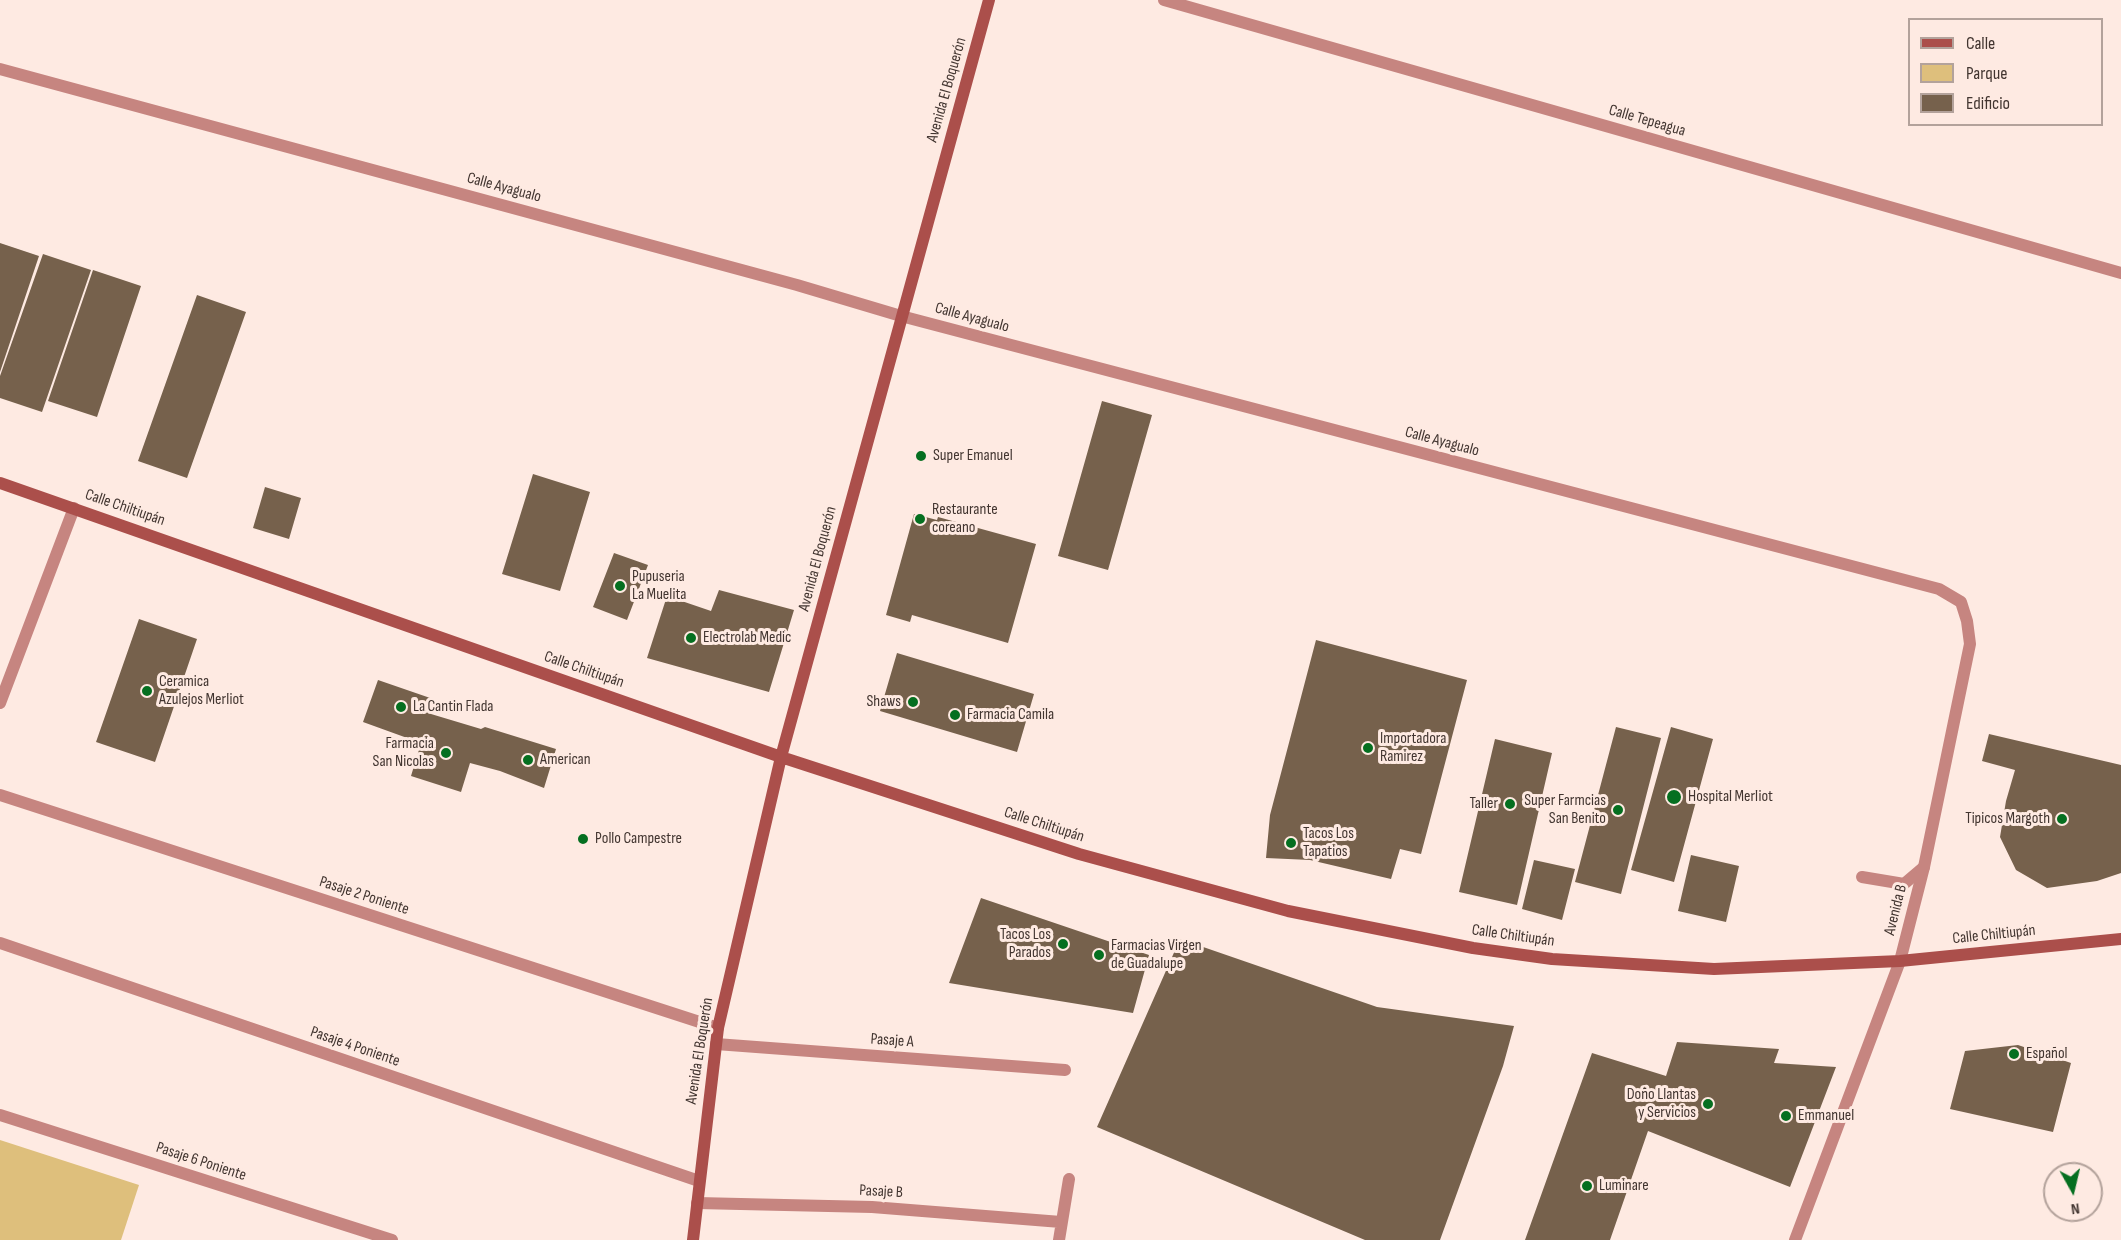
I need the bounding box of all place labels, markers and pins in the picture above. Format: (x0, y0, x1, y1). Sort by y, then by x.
place label: Super Emanuel (933, 446, 1013, 466)
marker: Super Emanuel (914, 449, 928, 463)
place label: Restaurante coreano (932, 500, 998, 538)
marker: Restaurante coreano (913, 512, 927, 526)
place label: Pupuseria La Muelita (632, 567, 686, 605)
marker: Pupuseria La Muelita (613, 579, 627, 593)
place label: Electrolab Medic (703, 628, 791, 648)
marker: Electrolab Medic (684, 631, 698, 645)
place label: Ceramica Azulejos Merliot (159, 672, 244, 710)
marker: Ceramica Azulejos Merliot (140, 684, 154, 698)
place label: Shaws (867, 692, 901, 712)
marker: Shaws (906, 695, 920, 709)
place label: La Cantin Flada (413, 697, 494, 717)
marker: La Cantin Flada (394, 700, 408, 714)
place label: Farmacia Camila (967, 705, 1054, 725)
marker: Farmacia Camila (948, 708, 962, 722)
place label: Importadora Ramirez (1380, 729, 1446, 767)
place label: Farmacia San Nicolas (373, 734, 434, 772)
marker: Importadora Ramirez (1361, 741, 1375, 755)
marker: Farmacia San Nicolas (439, 746, 453, 760)
place label: American (540, 750, 591, 770)
marker: American (521, 753, 535, 767)
place label: Hospital Merliot (1688, 787, 1773, 807)
marker: Hospital Merliot (1665, 788, 1683, 806)
place label: Super Farmcias San Benito (1524, 791, 1606, 829)
place label: Taller (1469, 794, 1498, 814)
marker: Taller (1503, 797, 1517, 811)
marker: Super Farmcias San Benito (1611, 803, 1625, 817)
place label: Tipicos Margoth (1965, 809, 2050, 829)
marker: Tipicos Margoth (2055, 812, 2069, 826)
place label: Tacos Los Tapatios (1303, 824, 1354, 862)
place label: Pollo Campestre (595, 829, 682, 849)
marker: Pollo Campestre (576, 832, 590, 846)
marker: Tacos Los Tapatios (1284, 836, 1298, 850)
place label: Tacos Los Parados (1000, 925, 1051, 963)
place label: Farmacias Virgen de Guadalupe (1111, 936, 1202, 974)
marker: Tacos Los Parados (1056, 937, 1070, 951)
marker: Farmacias Virgen de Guadalupe (1092, 948, 1106, 962)
place label: Español (2026, 1044, 2068, 1064)
marker: Español (2007, 1047, 2021, 1061)
place label: Doño Llantas y Servicios (1627, 1085, 1696, 1123)
marker: Doño Llantas y Servicios (1701, 1097, 1715, 1111)
place label: Emmanuel (1798, 1106, 1854, 1126)
marker: Emmanuel (1779, 1109, 1793, 1123)
place label: Luminare (1599, 1176, 1649, 1196)
marker: Luminare (1580, 1179, 1594, 1193)

